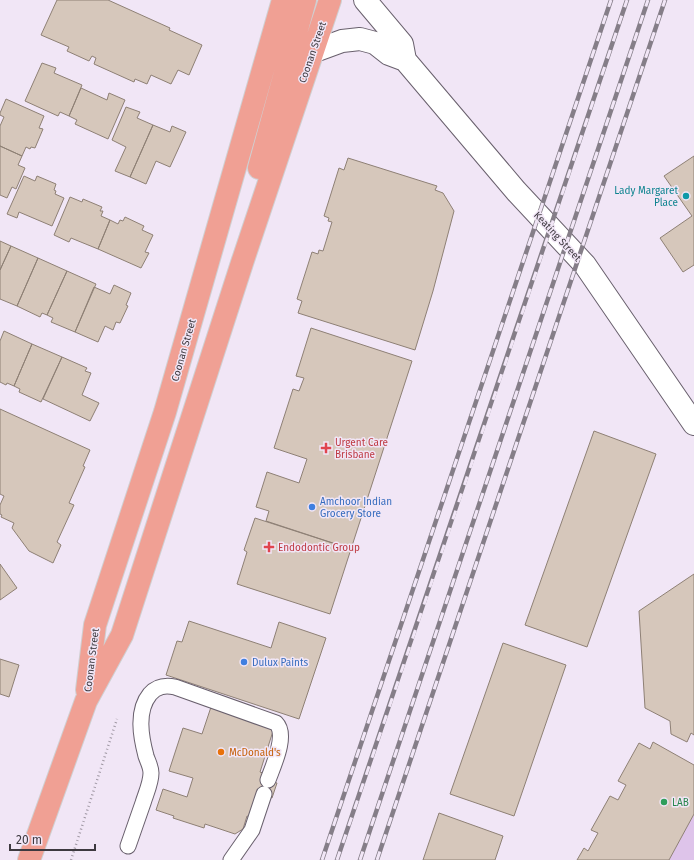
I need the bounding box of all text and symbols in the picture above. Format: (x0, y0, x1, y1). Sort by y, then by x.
street label: Coonan Street (297, 20, 329, 85)
place label: Lady Margaret Place (614, 185, 678, 209)
marker: Lady Margaret Place (681, 191, 691, 201)
street label: Keating Street (531, 209, 584, 264)
street label: Coonan Street (169, 317, 199, 383)
place label: Urgent Care Brisbane (335, 437, 388, 461)
marker: Urgent Care Brisbane (320, 442, 332, 454)
place label: Amchoor Indian Grocery Store (320, 496, 392, 520)
marker: Amchoor Indian Grocery Store (307, 502, 317, 512)
marker: Endodontic Group (263, 541, 275, 553)
place label: Endodontic Group (278, 542, 360, 554)
street label: Coonan Street (82, 627, 102, 693)
marker: Dulux Paints (239, 657, 249, 667)
place label: Dulux Paints (252, 657, 308, 669)
marker: McDonald's (216, 747, 226, 757)
place label: McDonald's (229, 747, 281, 759)
marker: LAB (659, 797, 669, 807)
place label: LAB (672, 797, 689, 809)
scale bar (10, 826, 95, 852)
text: 20 m (16, 833, 42, 847)

